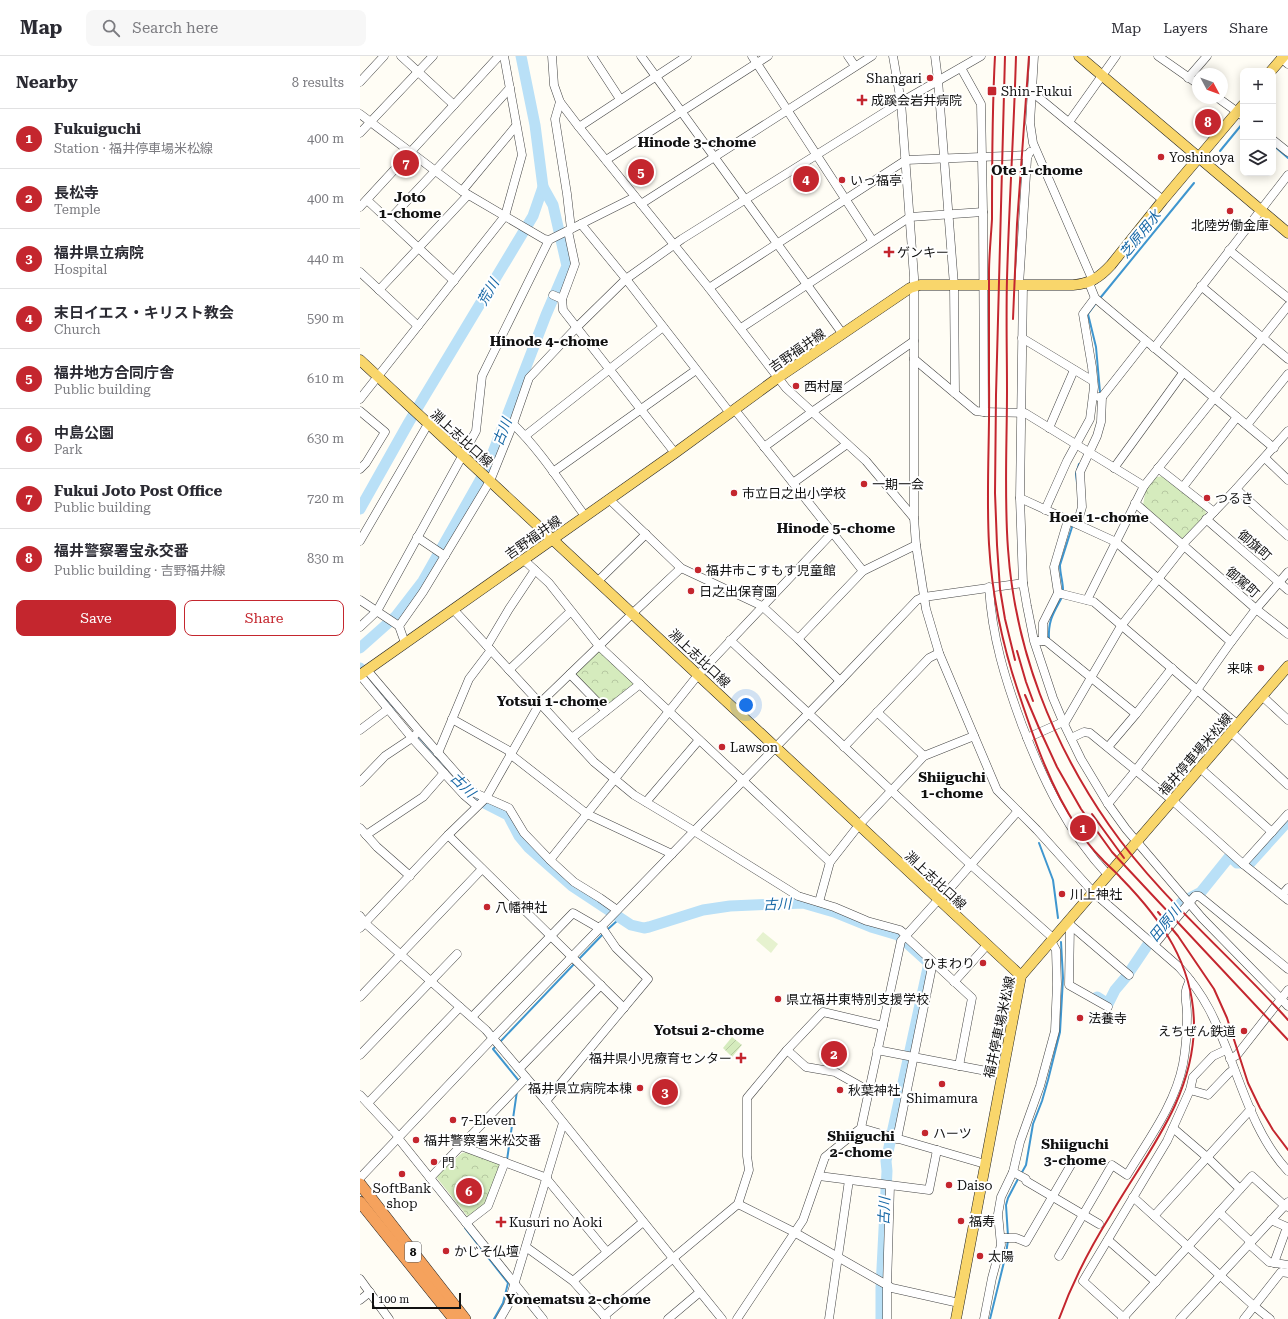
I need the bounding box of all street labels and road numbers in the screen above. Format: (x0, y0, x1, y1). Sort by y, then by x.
street label: 吉野福井線 (766, 326, 828, 375)
street label: 淵上志比口線 (428, 407, 496, 470)
street label: 吉野福井線 (502, 513, 564, 562)
street label: 御旗町 (1235, 527, 1274, 564)
street label: 御駕町 (1223, 564, 1262, 601)
street label: 淵上志比口線 (666, 626, 733, 690)
street label: 福井停車場米松線 (1156, 710, 1235, 798)
street label: 淵上志比口線 (902, 848, 969, 912)
street label: 福井停車場米松線 (981, 975, 1018, 1080)
road number: 8 (405, 1242, 421, 1262)

